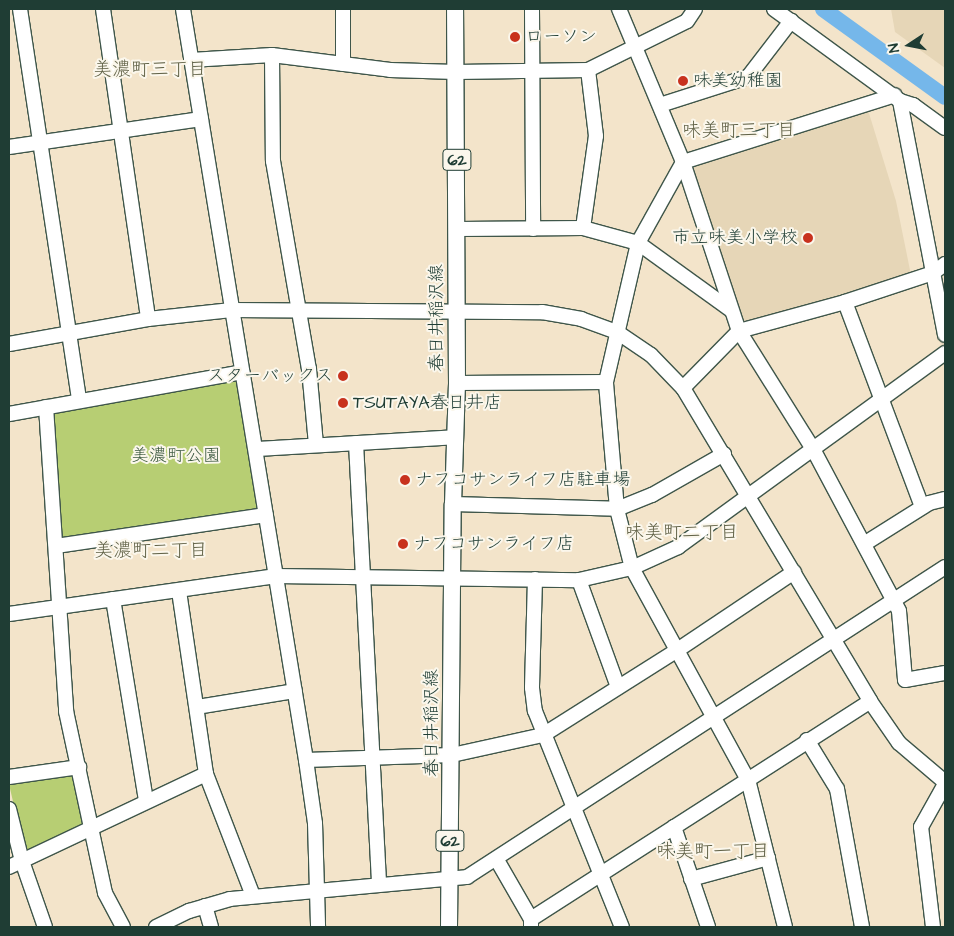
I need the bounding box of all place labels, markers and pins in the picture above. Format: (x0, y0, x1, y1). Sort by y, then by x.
place label: ローソン (525, 26, 597, 48)
marker: ローソン (509, 31, 521, 43)
place label: 味美幼稚園 (693, 70, 783, 92)
marker: 味美幼稚園 (677, 75, 689, 87)
place label: 市立味美小学校 (672, 227, 798, 249)
marker: 市立味美小学校 (802, 232, 814, 244)
place label: スターバックス (207, 365, 333, 387)
marker: スターバックス (337, 370, 349, 382)
place label: TSUTAYA春日井店 (353, 392, 502, 414)
marker: TSUTAYA春日井店 (337, 397, 349, 409)
place label: ナフコサンライフ店駐車場 (415, 469, 631, 491)
marker: ナフコサンライフ店駐車場 (399, 474, 411, 486)
place label: ナフコサンライフ店 (413, 533, 575, 555)
marker: ナフコサンライフ店 (397, 538, 409, 550)

